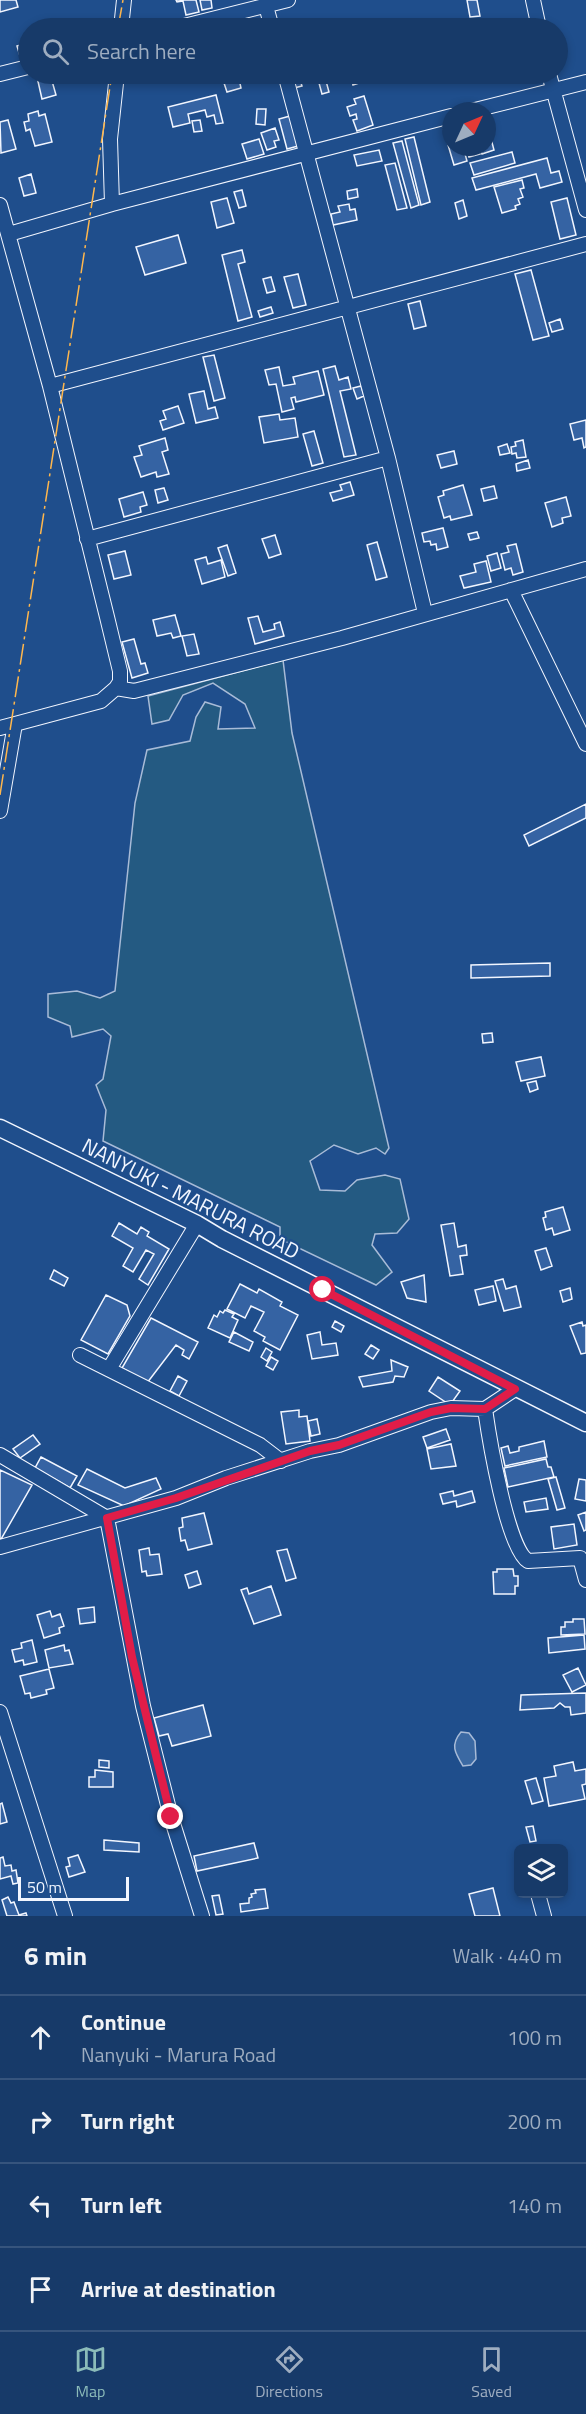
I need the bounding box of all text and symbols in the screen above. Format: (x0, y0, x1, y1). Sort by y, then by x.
search box (18, 18, 568, 84)
text: Search here (87, 34, 196, 68)
icon: search (39, 35, 72, 68)
north arrow (442, 102, 496, 156)
street label: NANYUKI - MARURA ROAD (77, 1129, 305, 1267)
route start (309, 1276, 335, 1302)
route end (157, 1803, 183, 1829)
map controls (514, 1844, 568, 1898)
button: layers (514, 1844, 568, 1898)
scale bar (18, 1874, 129, 1902)
text: 50 m (27, 1875, 62, 1899)
text: 6 min (24, 1936, 87, 1975)
text: Walk · 440 m (453, 1940, 562, 1971)
text: Continue (81, 2005, 166, 2039)
icon: ahead (24, 2021, 57, 2054)
text: 100 m (507, 2022, 562, 2053)
text: Nanyuki - Marura Road (81, 2039, 276, 2070)
text: Turn right (81, 2104, 175, 2138)
icon: right (24, 2105, 57, 2138)
text: 200 m (507, 2106, 562, 2137)
text: Turn left (81, 2188, 162, 2222)
icon: left (24, 2189, 57, 2222)
text: 140 m (507, 2190, 562, 2221)
text: Arrive at destination (81, 2272, 276, 2306)
icon: arrive (24, 2273, 57, 2306)
tab: Map (74, 2343, 107, 2403)
tab: Directions (255, 2343, 323, 2403)
tab: Saved (471, 2343, 512, 2403)

